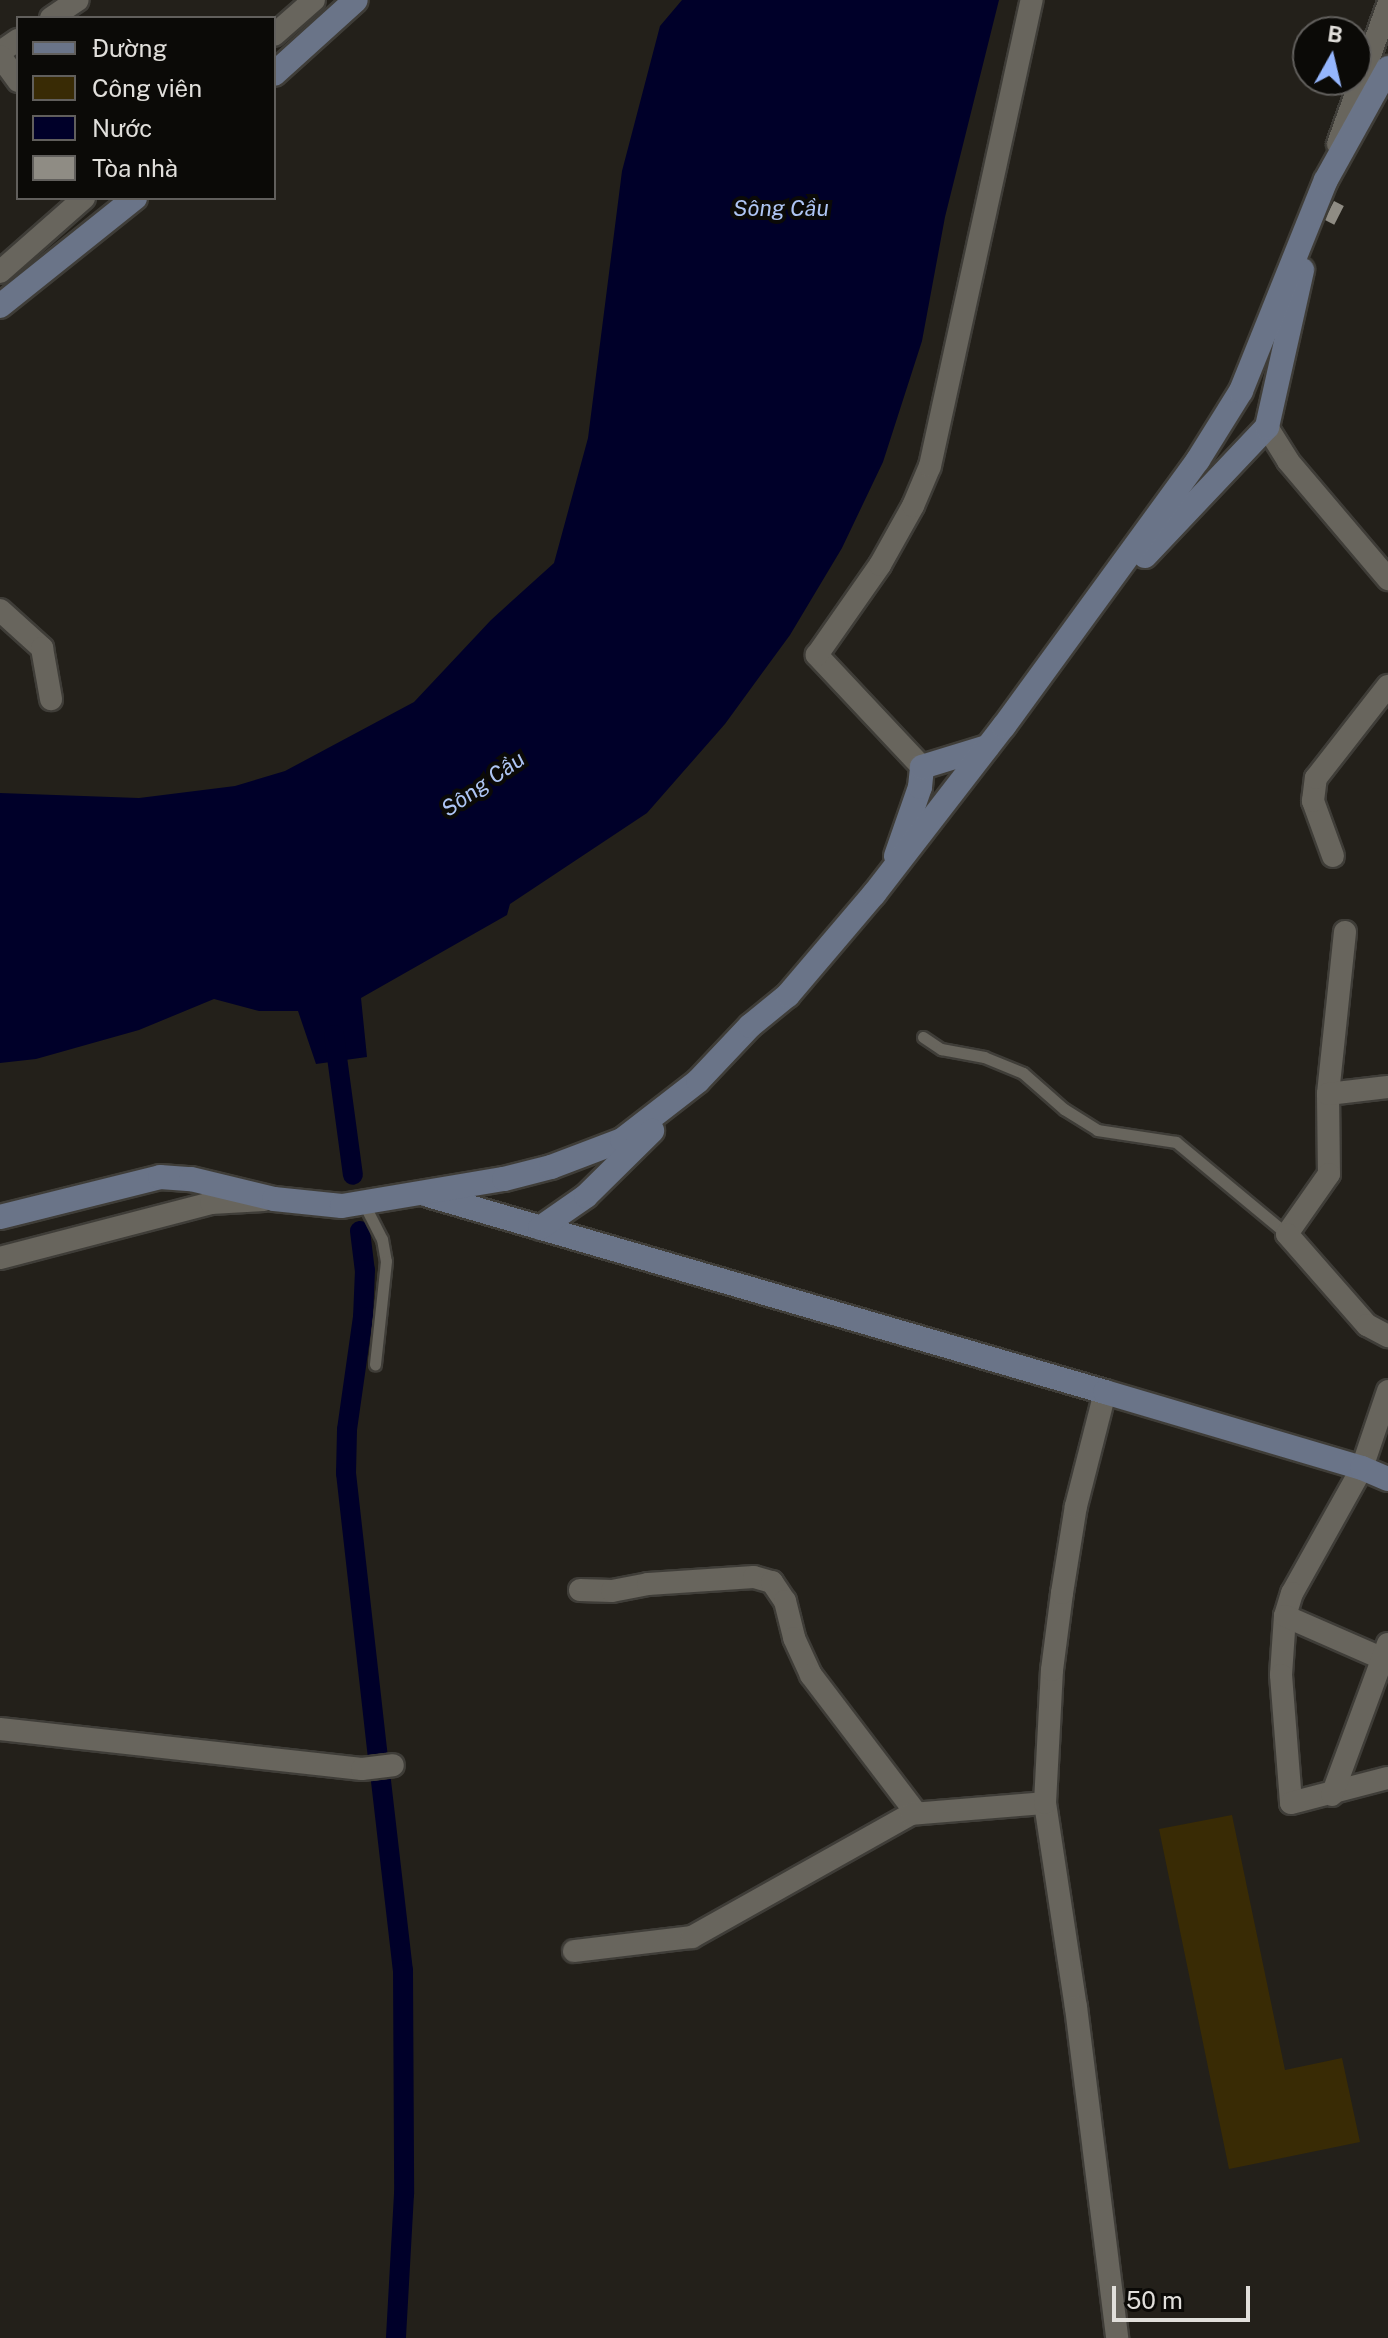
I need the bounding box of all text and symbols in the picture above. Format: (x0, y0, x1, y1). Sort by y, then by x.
legend (16, 16, 276, 200)
north arrow (1292, 16, 1372, 96)
text: B (1326, 20, 1344, 48)
text: Đường (92, 34, 167, 62)
text: Công viên (92, 74, 202, 102)
text: Nước (92, 114, 152, 142)
text: Tòa nhà (92, 154, 178, 182)
water label: Sông Cầu (733, 196, 829, 222)
water label: Sông Cầu (436, 746, 530, 822)
scale bar (1116, 2270, 1254, 2320)
text: 50 m (1126, 2286, 1183, 2314)

